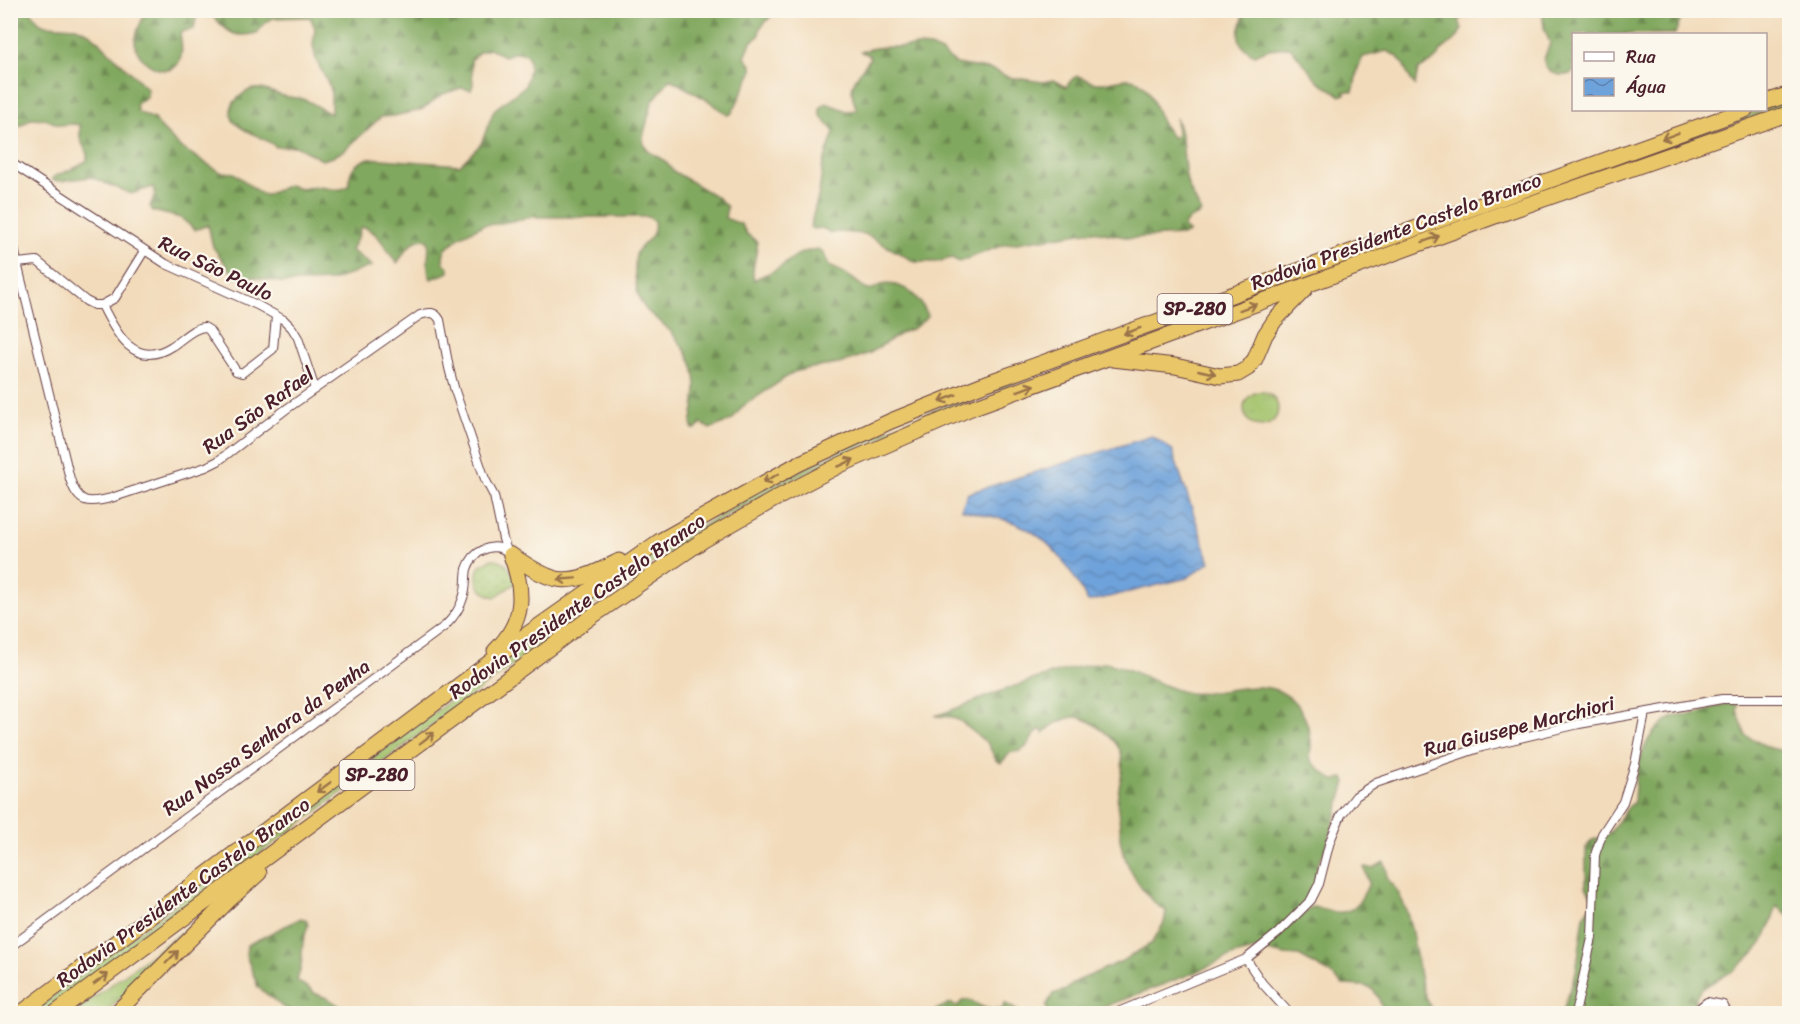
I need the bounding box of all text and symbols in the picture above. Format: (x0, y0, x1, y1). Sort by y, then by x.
legend (1572, 33, 1767, 111)
text: Rua (1626, 41, 1657, 73)
text: Água (1625, 71, 1667, 103)
one-way arrow (1662, 132, 1680, 143)
street label: Rodovia Presidente Castelo Branco (1246, 162, 1547, 300)
street label: Rua São Paulo (153, 226, 279, 311)
one-way arrow (1421, 233, 1440, 244)
road number: SP-280 (1158, 294, 1232, 324)
one-way arrow (1238, 300, 1257, 311)
one-way arrow (1123, 327, 1141, 338)
street label: Rua São Rafael (195, 357, 323, 463)
one-way arrow (1197, 367, 1216, 379)
one-way arrow (1016, 382, 1035, 393)
one-way arrow (940, 393, 958, 404)
one-way arrow (836, 456, 854, 468)
one-way arrow (763, 472, 780, 484)
street label: Rodovia Presidente Castelo Branco (441, 504, 713, 709)
one-way arrow (558, 573, 578, 584)
street label: Rua Nossa Senhora da Penha (155, 650, 378, 825)
street label: Rua Giusepe Marchiori (1420, 685, 1620, 767)
one-way arrow (418, 732, 434, 744)
road number: SP-280 (340, 760, 415, 790)
one-way arrow (317, 781, 333, 793)
street label: Rodovia Presidente Castelo Branco (49, 788, 318, 997)
one-way arrow (164, 950, 179, 965)
one-way arrow (92, 973, 108, 985)

